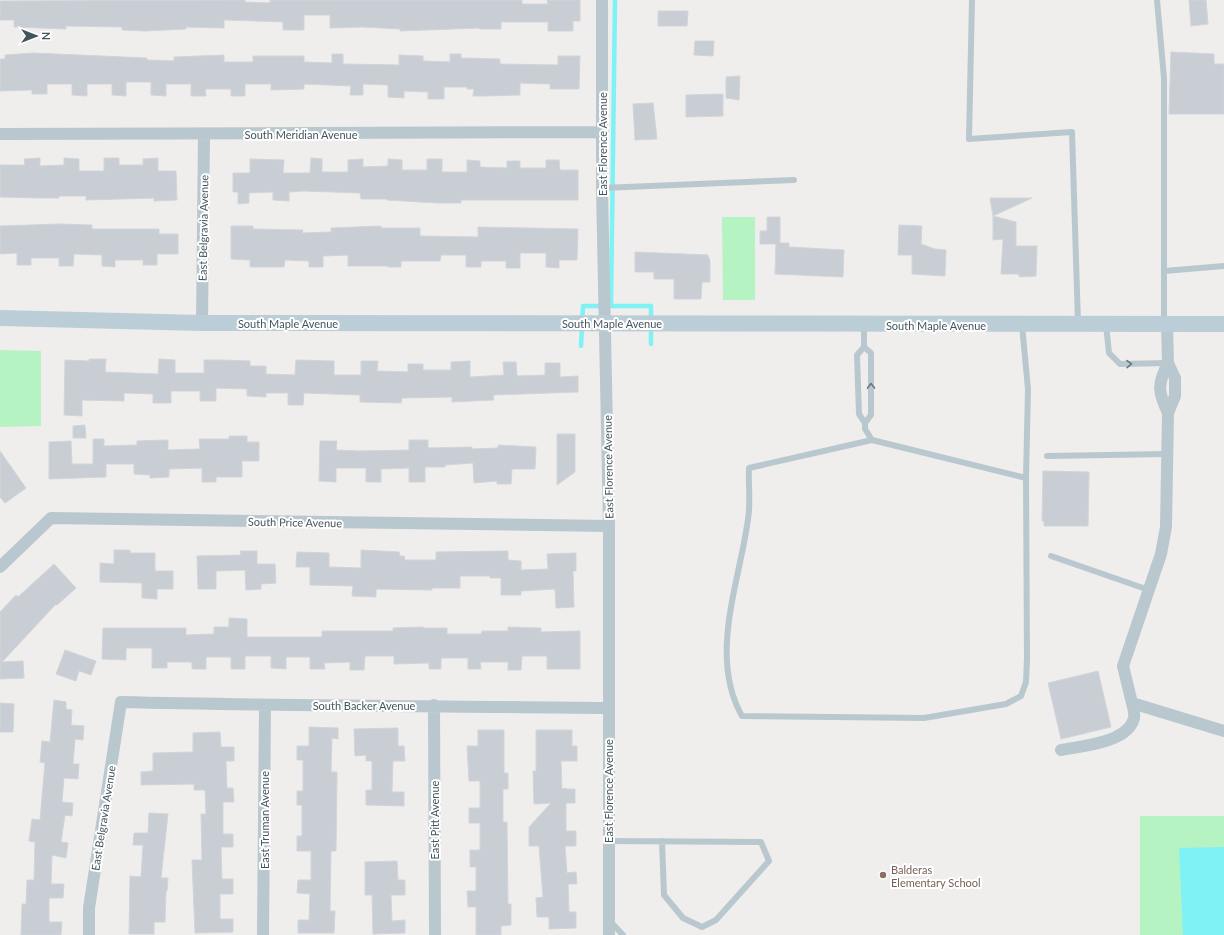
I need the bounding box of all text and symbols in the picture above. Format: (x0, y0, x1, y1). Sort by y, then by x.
north arrow (16, 16, 56, 56)
text: N (40, 32, 53, 40)
street label: East Florence Avenue (596, 92, 609, 196)
street label: South Meridian Avenue (245, 128, 358, 141)
street label: East Belgravia Avenue (196, 175, 210, 281)
street label: South Maple Avenue (238, 317, 338, 330)
street label: South Maple Avenue (562, 317, 662, 330)
street label: South Maple Avenue (886, 319, 986, 332)
one-way arrow (1126, 360, 1132, 368)
one-way arrow (867, 383, 875, 389)
street label: East Florence Avenue (601, 415, 615, 519)
street label: South Price Avenue (248, 515, 342, 529)
street label: South Backer Avenue (313, 699, 416, 712)
street label: East Florence Avenue (602, 739, 615, 843)
street label: East Belgravia Avenue (88, 764, 118, 872)
street label: East Truman Avenue (258, 771, 271, 869)
street label: East Pitt Avenue (428, 780, 441, 859)
place label: Balderas Elementary School (891, 863, 981, 889)
marker: Balderas Elementary School (878, 870, 888, 880)

